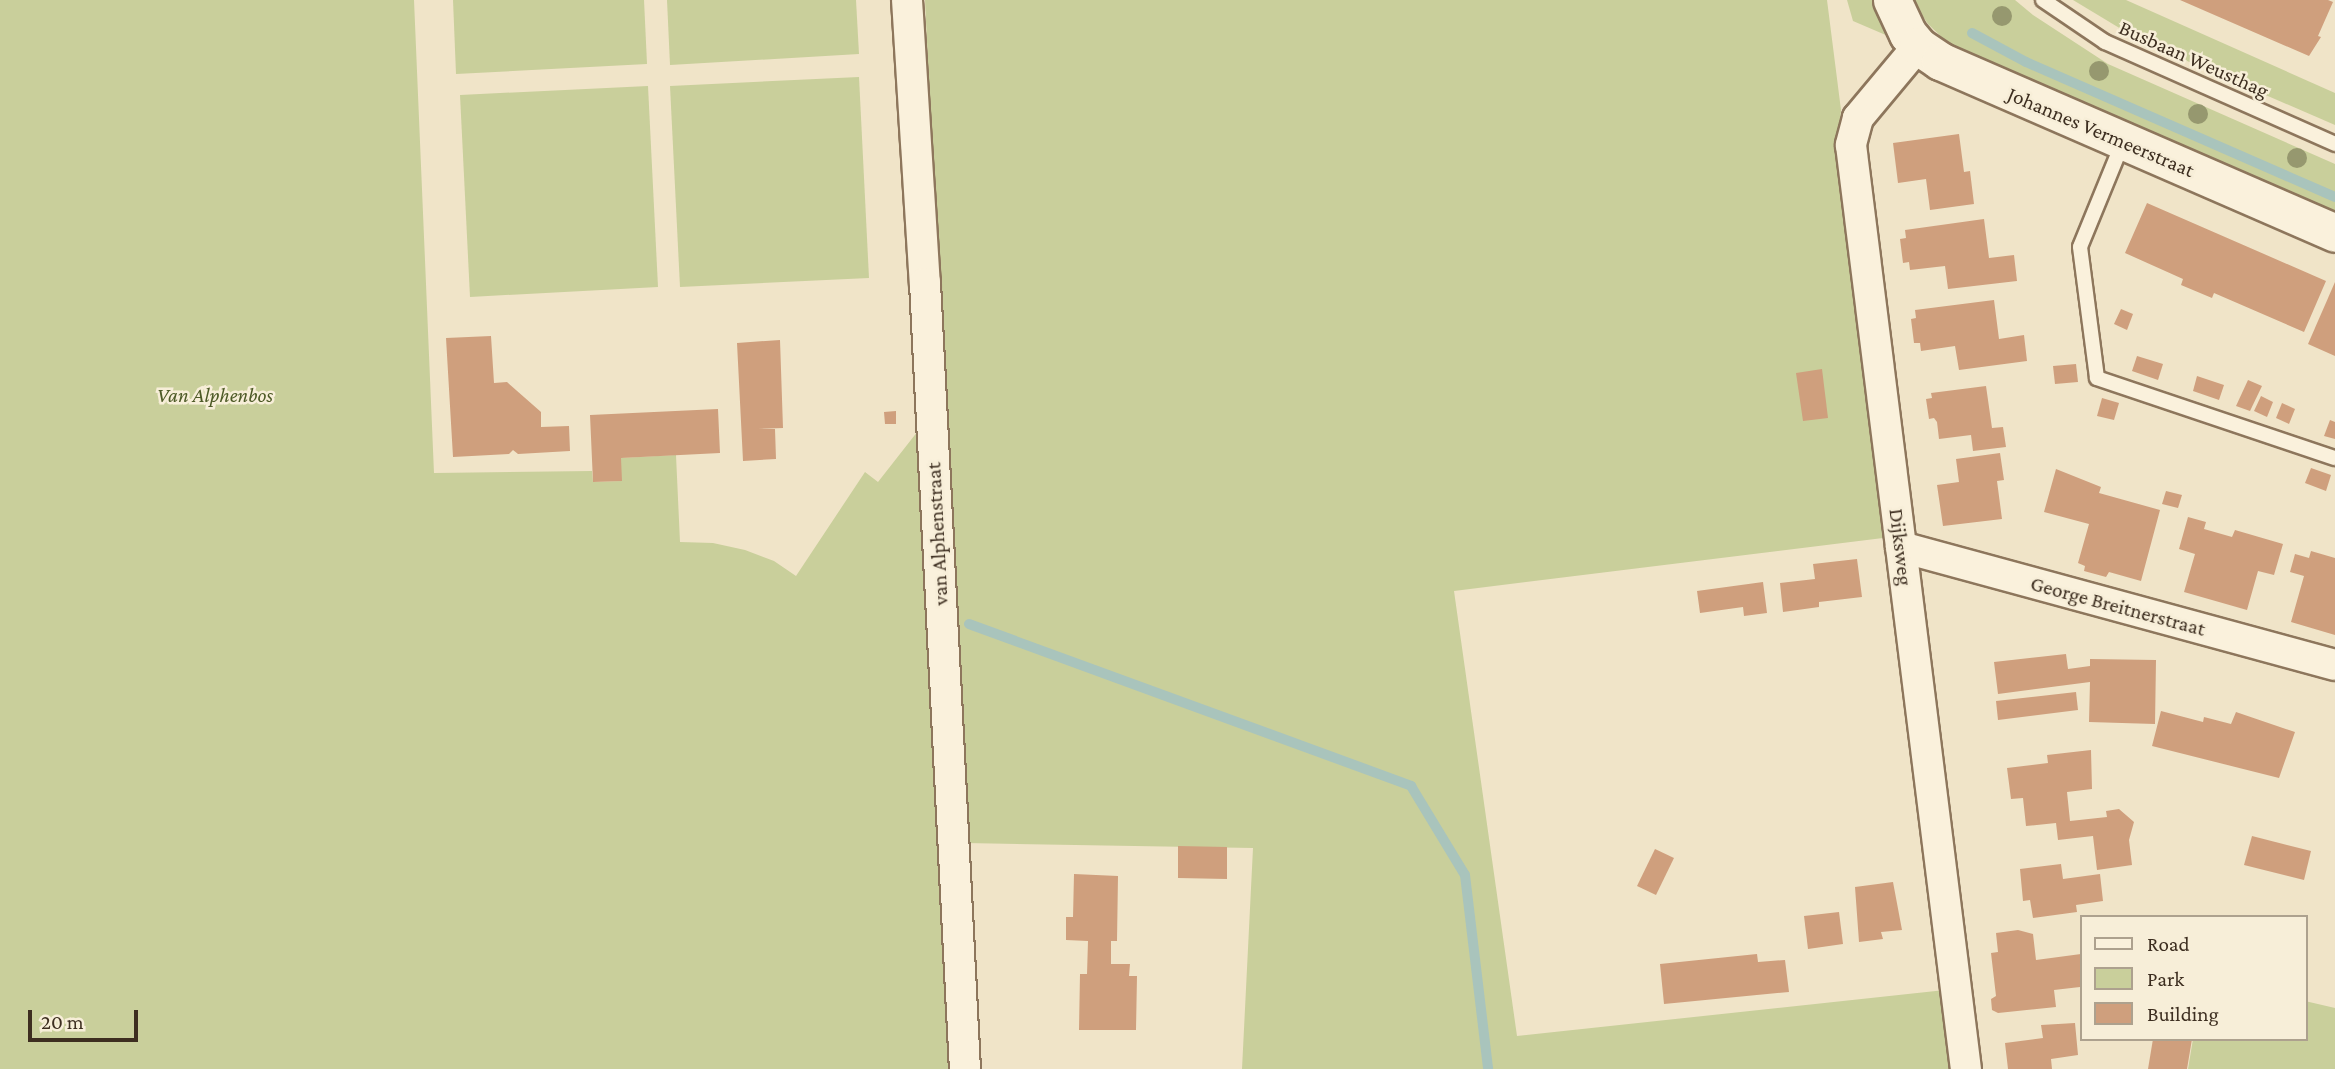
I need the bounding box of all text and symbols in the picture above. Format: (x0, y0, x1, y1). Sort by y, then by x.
street label: Busbaan Weusthag (2115, 15, 2273, 103)
street label: Johannes Vermeerstraat (2004, 81, 2198, 183)
park label: Van Alphenbos (157, 382, 273, 408)
street label: van Alphenstraat (921, 462, 953, 606)
street label: Dijksweg (1884, 507, 1918, 587)
street label: George Breitnerstraat (2028, 571, 2208, 641)
legend (2080, 915, 2307, 1041)
text: Road (2147, 932, 2190, 956)
text: Park (2147, 967, 2184, 991)
scale bar (32, 996, 142, 1040)
text: Building (2147, 1002, 2219, 1026)
text: 20 m (41, 1010, 84, 1034)

